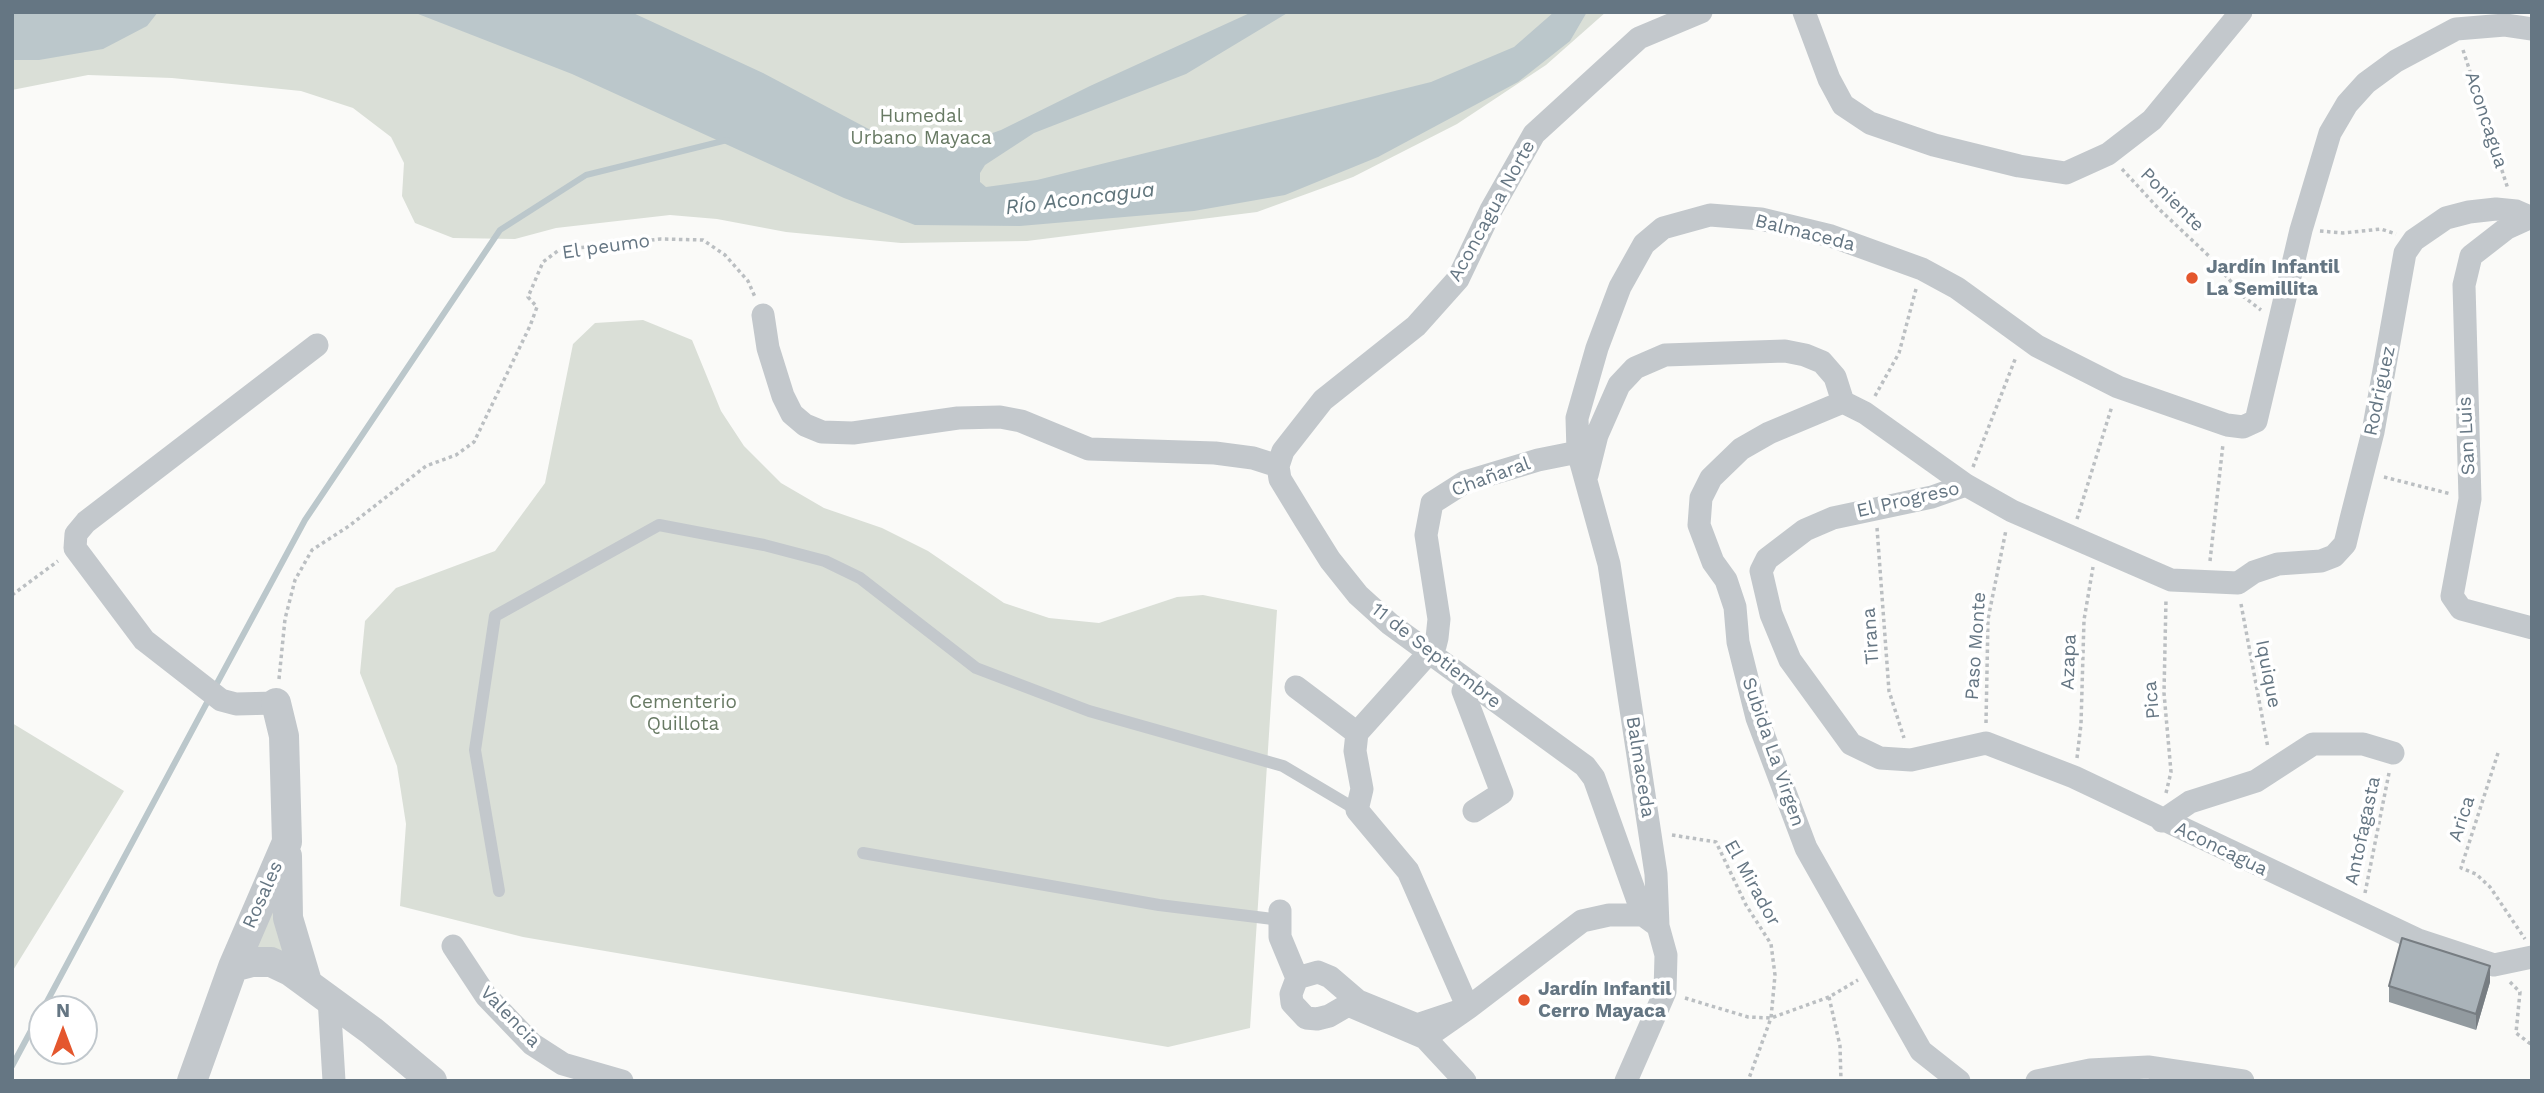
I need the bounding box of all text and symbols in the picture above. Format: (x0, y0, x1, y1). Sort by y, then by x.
street label: Aconcagua (2460, 69, 2512, 171)
park label: Humedal Urbano Mayaca (850, 105, 992, 149)
street label: Aconcagua Norte (1444, 136, 1540, 286)
street label: Poniente (2135, 163, 2209, 237)
water label: Río Aconcagua (1004, 177, 1156, 221)
street label: Balmaceda (1753, 210, 1857, 256)
street label: El peumo (561, 230, 651, 264)
place label: Jardín Infantil La Semillita (2206, 256, 2339, 300)
marker: Jardín Infantil La Semillita (2184, 270, 2200, 286)
street label: Rodriguez (2359, 344, 2401, 438)
street label: San Luis (2454, 396, 2480, 476)
street label: Chañaral (1449, 452, 1533, 502)
street label: El Progreso (1854, 477, 1962, 523)
street label: Paso Monte (1961, 591, 1991, 701)
street label: 11 de Septiembre (1367, 598, 1505, 714)
street label: Tirana (1858, 607, 1884, 665)
street label: Azapa (2057, 634, 2081, 690)
street label: Iquique (2250, 638, 2286, 710)
street label: Subida La Virgen (1737, 675, 1809, 829)
street label: Pica (2139, 680, 2165, 720)
park label: Cementerio Quillota (629, 691, 737, 735)
street label: Balmaceda (1621, 715, 1659, 819)
street label: Antofagasta (2340, 775, 2386, 887)
street label: Arica (2444, 793, 2480, 845)
street label: Aconcagua (2171, 817, 2271, 881)
street label: El Mirador (1719, 836, 1785, 930)
street label: Rosales (238, 858, 288, 932)
place label: Jardín Infantil Cerro Mayaca (1538, 978, 1671, 1022)
street label: Valencia (475, 981, 545, 1053)
marker: Jardín Infantil Cerro Mayaca (1516, 992, 1532, 1008)
north arrow (28, 995, 98, 1065)
text: N (56, 999, 70, 1022)

